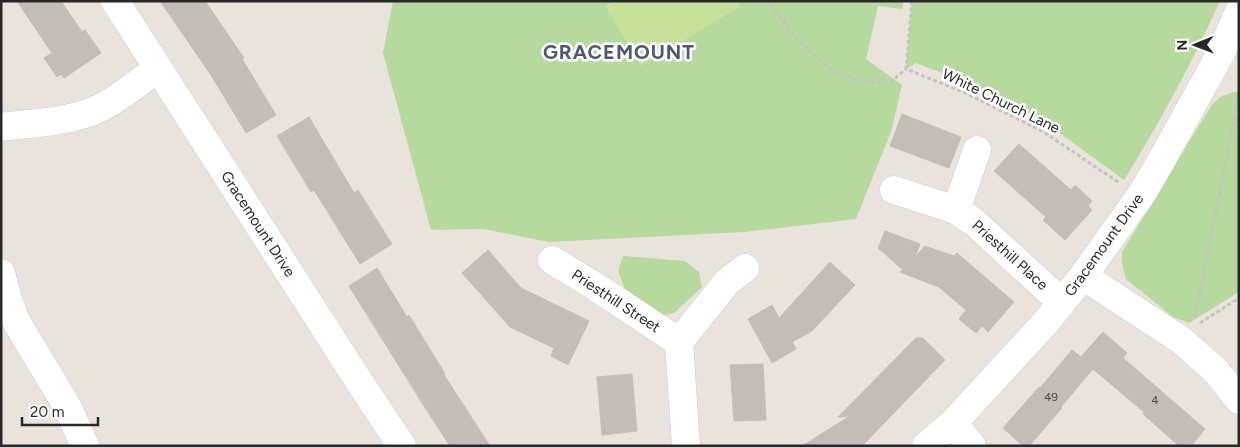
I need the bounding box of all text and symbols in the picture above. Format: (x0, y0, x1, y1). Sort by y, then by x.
north arrow (1170, 20, 1220, 70)
district label: GRACEMOUNT (543, 40, 695, 64)
text: N (1174, 40, 1191, 51)
street label: White Church Lane (939, 65, 1063, 137)
street label: Gracemount Drive (217, 168, 299, 280)
street label: Gracemount Drive (1061, 190, 1147, 300)
street label: Priesthill Place (968, 216, 1052, 294)
street label: Priesthill Street (568, 266, 664, 337)
house number: 49 (1044, 390, 1058, 404)
house number: 4 (1151, 393, 1159, 407)
scale bar (22, 394, 99, 426)
text: 20 m (30, 403, 64, 421)

